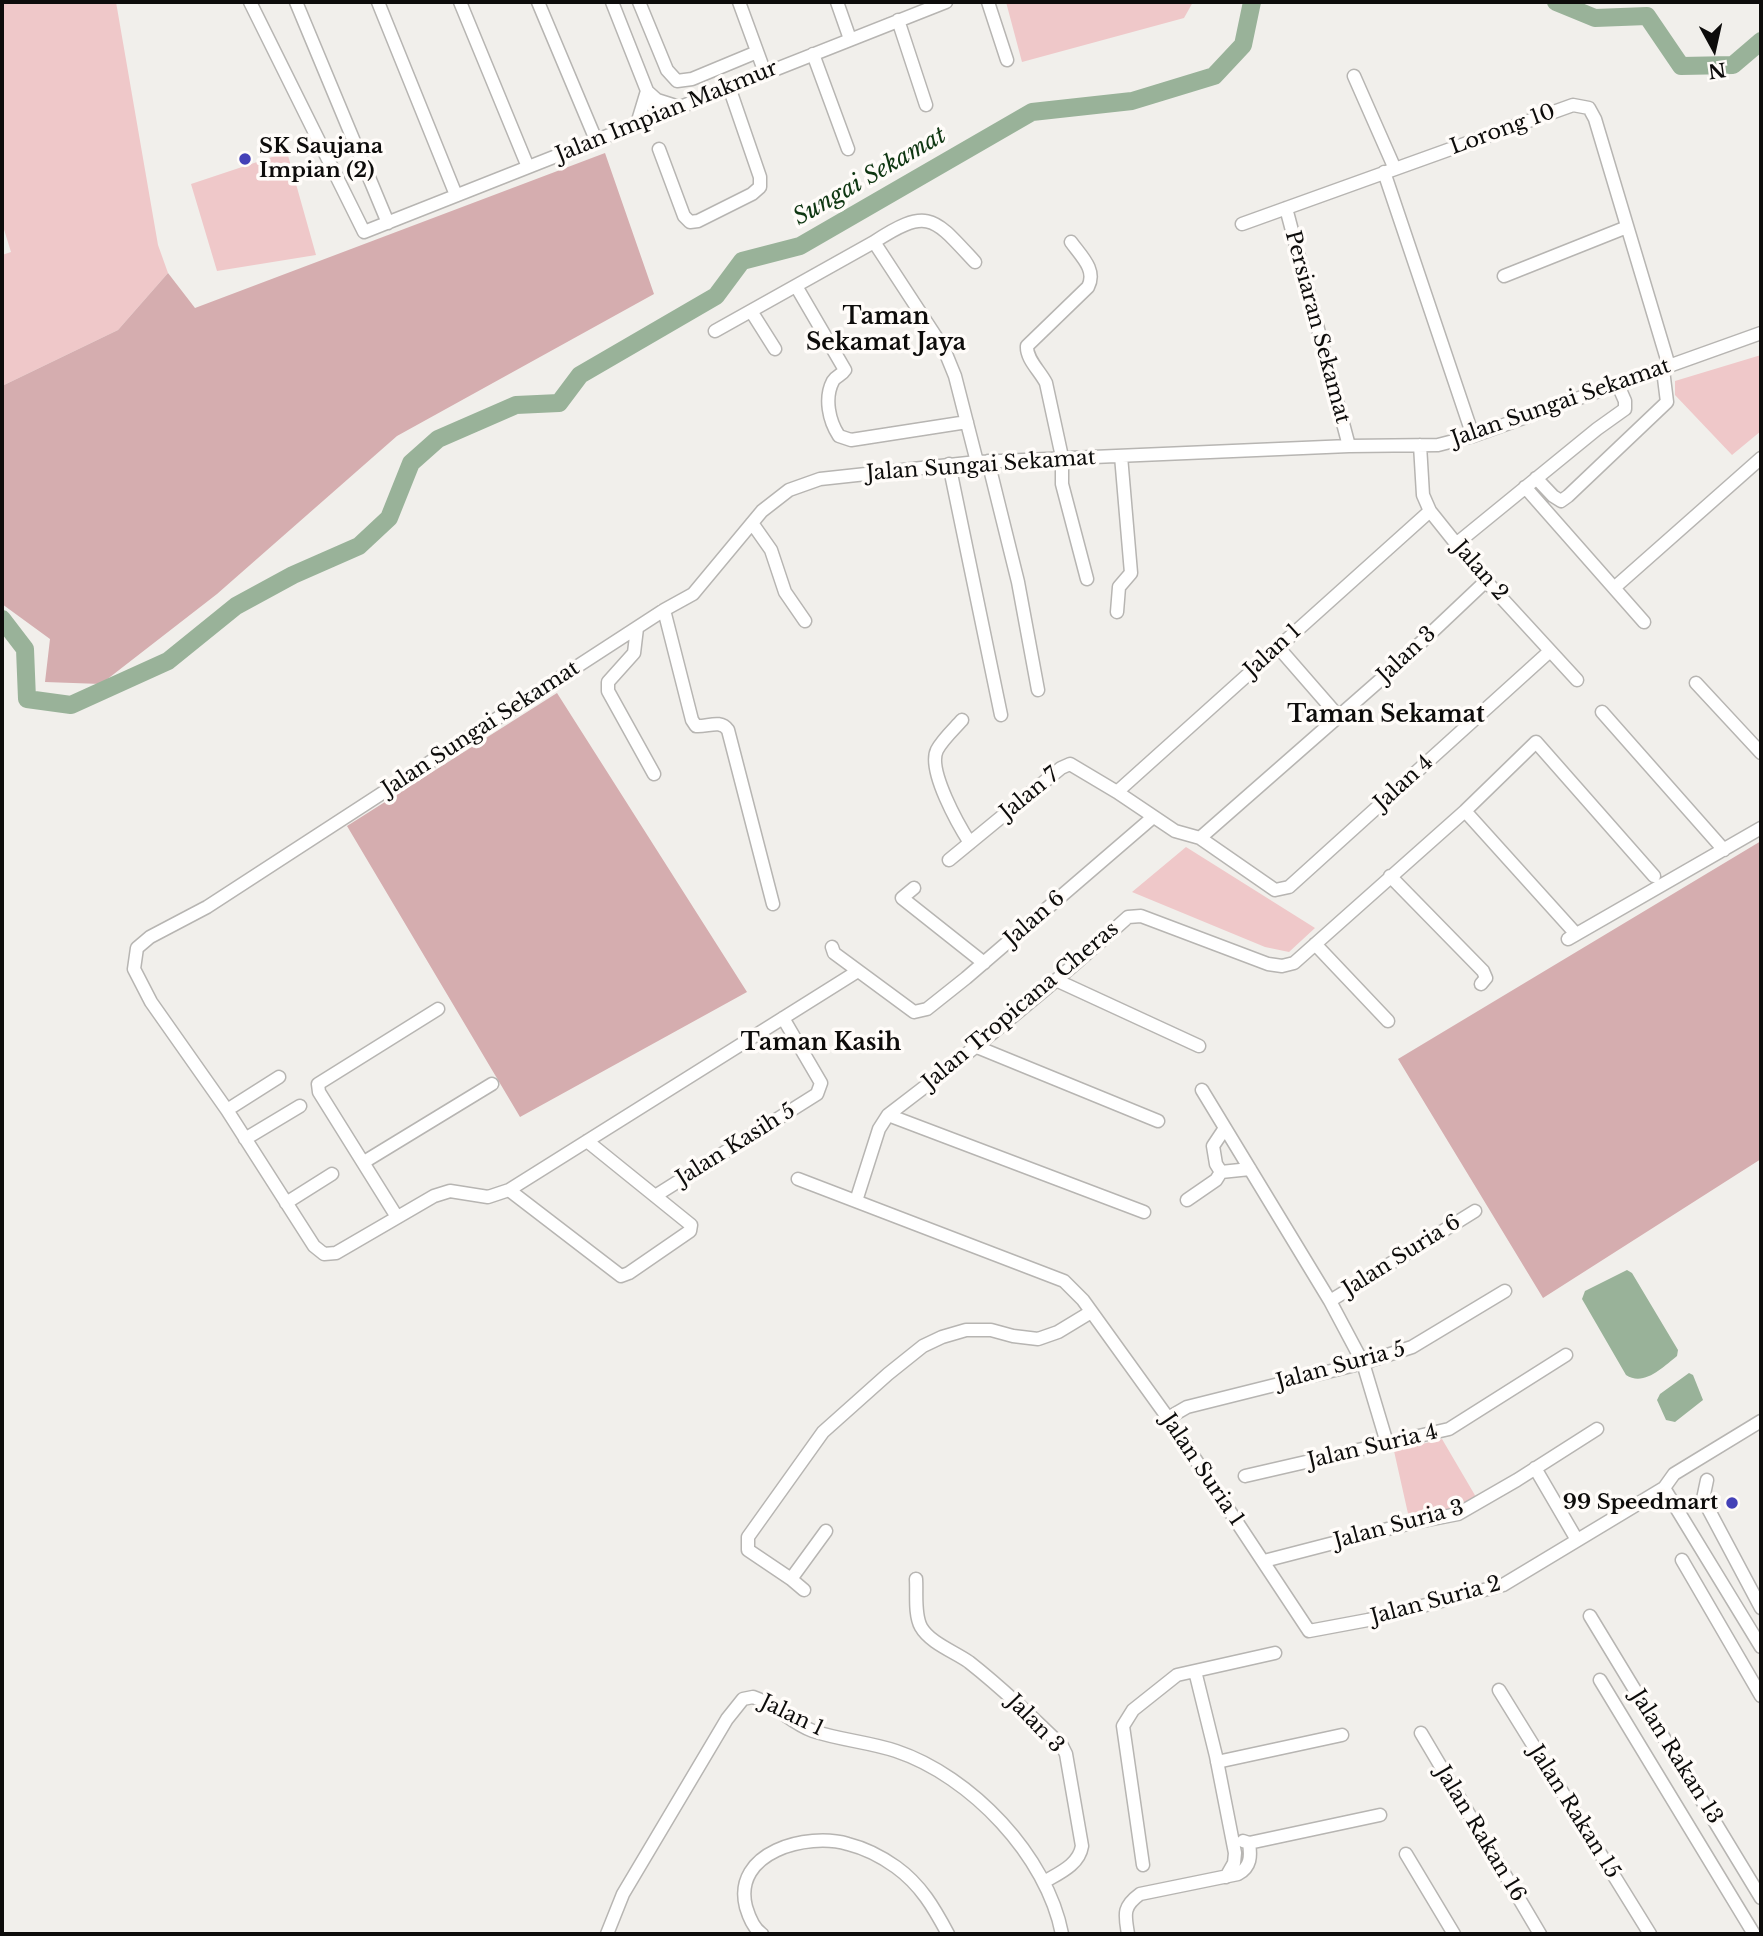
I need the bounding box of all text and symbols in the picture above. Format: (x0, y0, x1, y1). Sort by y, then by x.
north arrow (1679, 14, 1749, 84)
street label: Jalan Impian Makmur (552, 56, 782, 168)
text: N (1707, 58, 1727, 83)
street label: Lorong 10 (1447, 99, 1559, 161)
water label: Sungai Sekamat (789, 122, 951, 232)
place label: SK Saujana Impian (2) (259, 134, 383, 184)
marker: SK Saujana Impian (2) (237, 151, 253, 167)
street label: Persiaran Sekamat (1279, 228, 1355, 426)
district label: Taman Sekamat Jaya (806, 304, 966, 358)
street label: Jalan Sungai Sekamat (1448, 354, 1674, 452)
street label: Jalan Sungai Sekamat (865, 445, 1097, 487)
street label: Jalan 2 (1447, 536, 1513, 606)
street label: Jalan 1 (1239, 619, 1307, 683)
street label: Jalan 3 (1372, 622, 1442, 688)
street label: Jalan Sungai Sekamat (378, 656, 584, 802)
district label: Taman Sekamat (1287, 702, 1485, 730)
street label: Jalan 4 (1369, 750, 1439, 816)
street label: Jalan 7 (995, 763, 1065, 825)
street label: Jalan 6 (1000, 886, 1070, 952)
street label: Jalan Tropicana Cheras (918, 917, 1124, 1095)
district label: Taman Kasih (741, 1030, 901, 1058)
street label: Jalan Kasih 5 (672, 1098, 800, 1192)
street label: Jalan Suria 6 (1338, 1210, 1466, 1302)
street label: Jalan Suria 5 (1274, 1337, 1408, 1395)
street label: Jalan Suria 1 (1155, 1409, 1249, 1531)
street label: Jalan Suria 4 (1305, 1420, 1441, 1474)
place label: 99 Speedmart (1563, 1490, 1718, 1516)
marker: 99 Speedmart (1724, 1495, 1740, 1511)
street label: Jalan Suria 3 (1331, 1496, 1467, 1554)
street label: Jalan Suria 2 (1368, 1572, 1504, 1630)
street label: Jalan Rakan 13 (1625, 1685, 1727, 1829)
street label: Jalan 1 (756, 1690, 828, 1742)
street label: Jalan 3 (1001, 1690, 1069, 1758)
street label: Jalan Rakan 15 (1523, 1741, 1625, 1883)
street label: Jalan Rakan 16 (1429, 1761, 1531, 1907)

